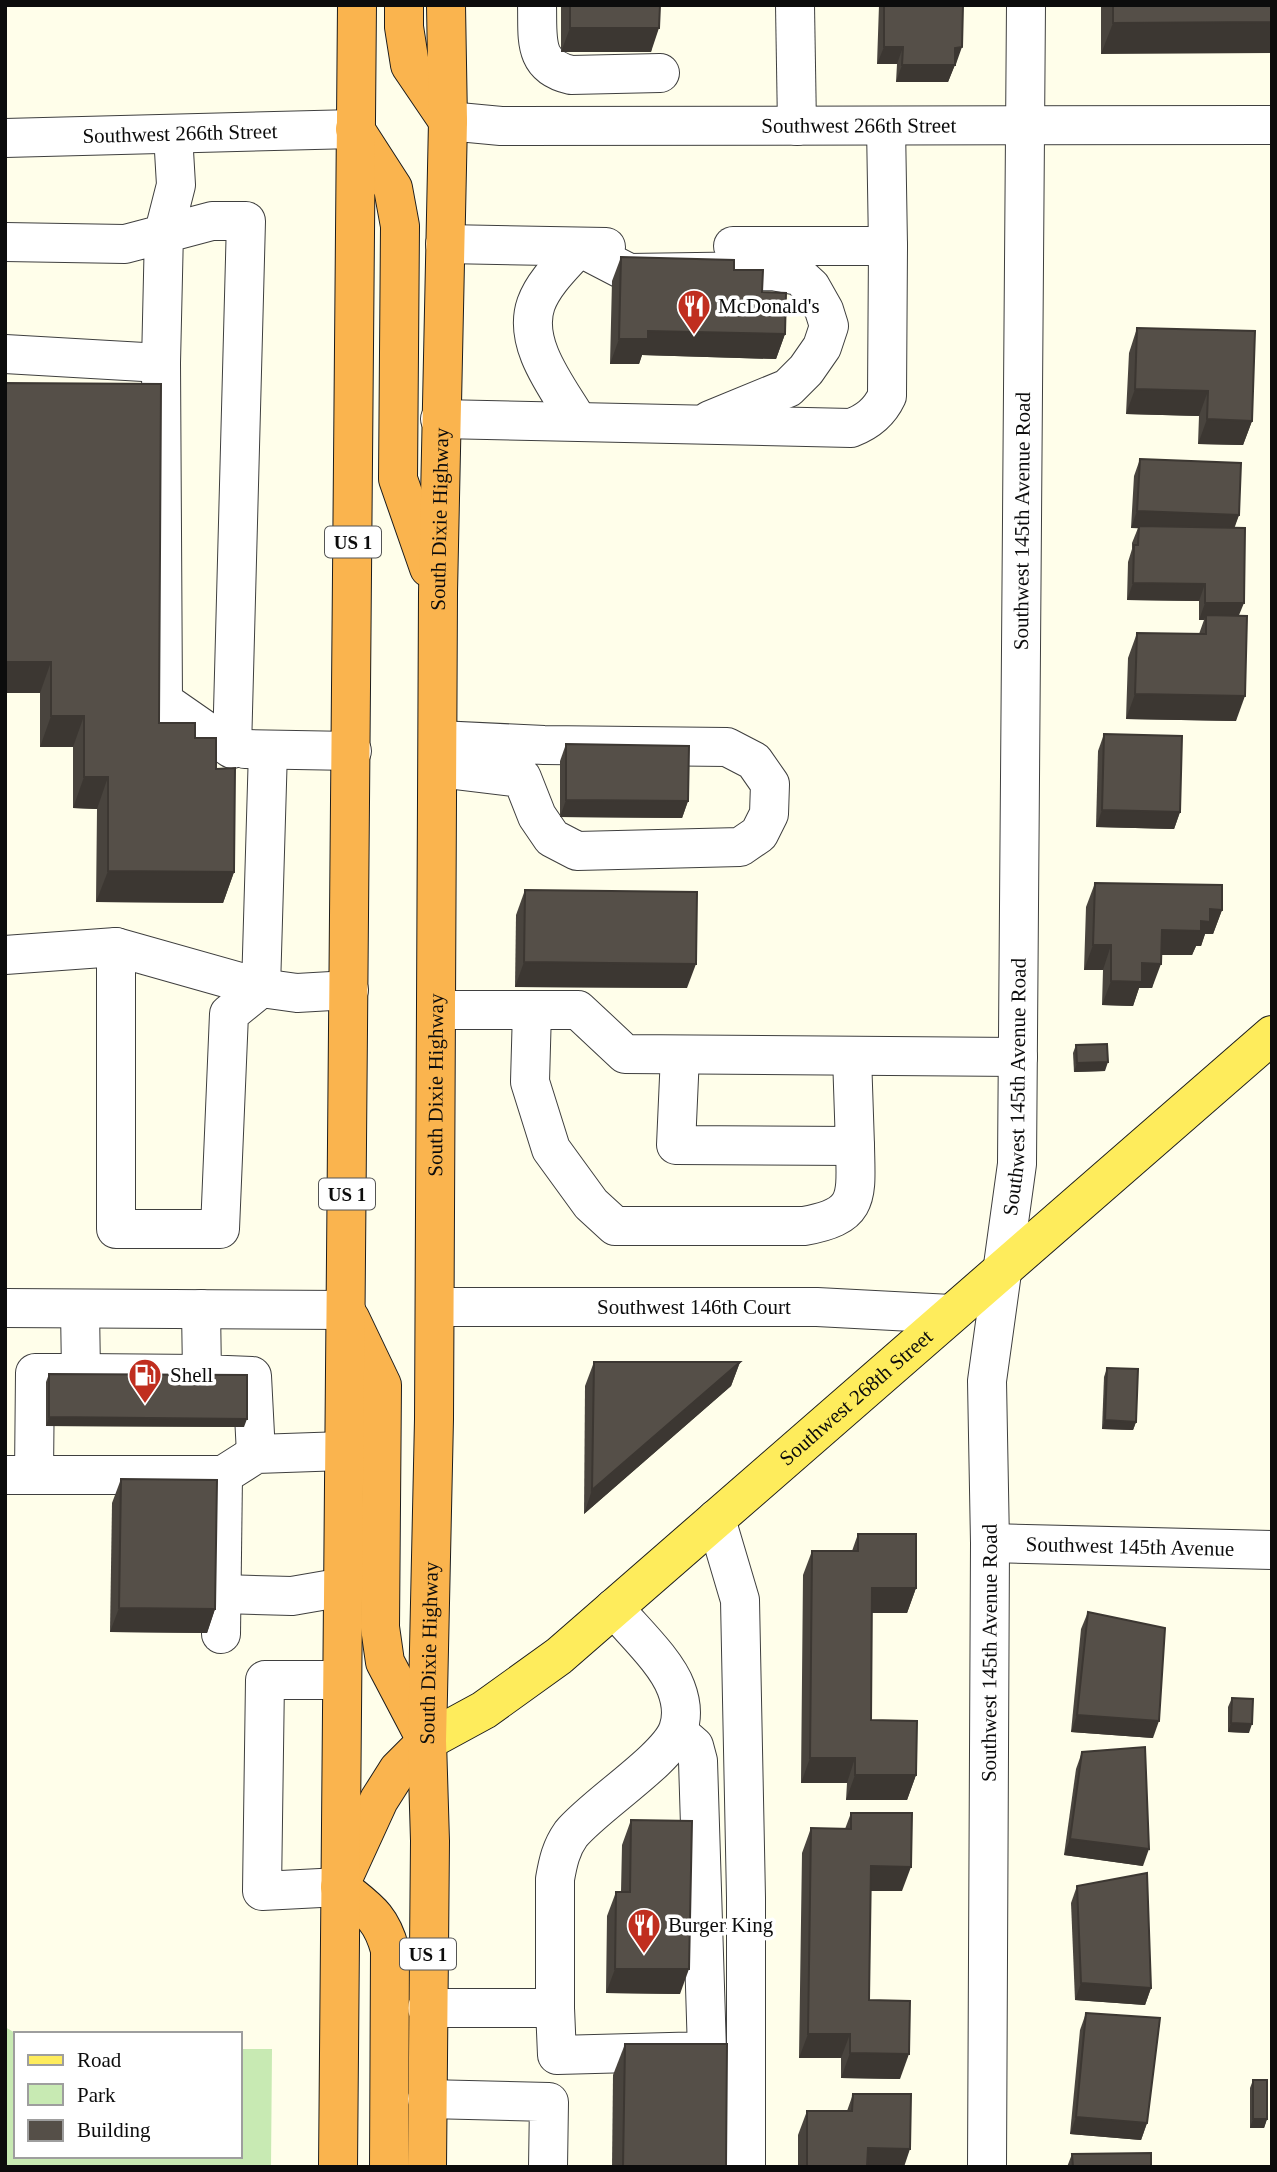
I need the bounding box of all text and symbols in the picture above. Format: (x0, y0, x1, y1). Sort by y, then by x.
street label: Southwest 266th Street (761, 113, 956, 138)
street label: Southwest 266th Street (82, 119, 278, 148)
restaurant icon: McDonald's (675, 287, 713, 336)
place label: McDonald's (718, 294, 820, 318)
street label: Southwest 145th Avenue Road (1009, 391, 1035, 650)
street label: South Dixie Highway (426, 427, 454, 611)
road number: US 1 (325, 526, 381, 558)
street label: Southwest 145th Avenue Road (998, 957, 1031, 1217)
street label: South Dixie Highway (423, 993, 448, 1177)
road number: US 1 (319, 1178, 375, 1210)
street label: Southwest 146th Court (597, 1295, 791, 1319)
street label: Southwest 268th Street (774, 1324, 937, 1470)
fuel station icon: Shell (126, 1356, 164, 1405)
place label: Shell (170, 1363, 213, 1387)
street label: Southwest 145th Avenue Road (977, 1523, 1002, 1782)
street label: Southwest 145th Avenue (1025, 1532, 1234, 1561)
street label: South Dixie Highway (415, 1561, 443, 1745)
restaurant icon: Burger King (625, 1906, 663, 1955)
place label: Burger King (668, 1913, 774, 1937)
road number: US 1 (400, 1938, 456, 1970)
legend (14, 2032, 242, 2158)
text: Road (77, 2048, 122, 2072)
text: Park (77, 2083, 116, 2107)
text: Building (77, 2118, 151, 2142)

